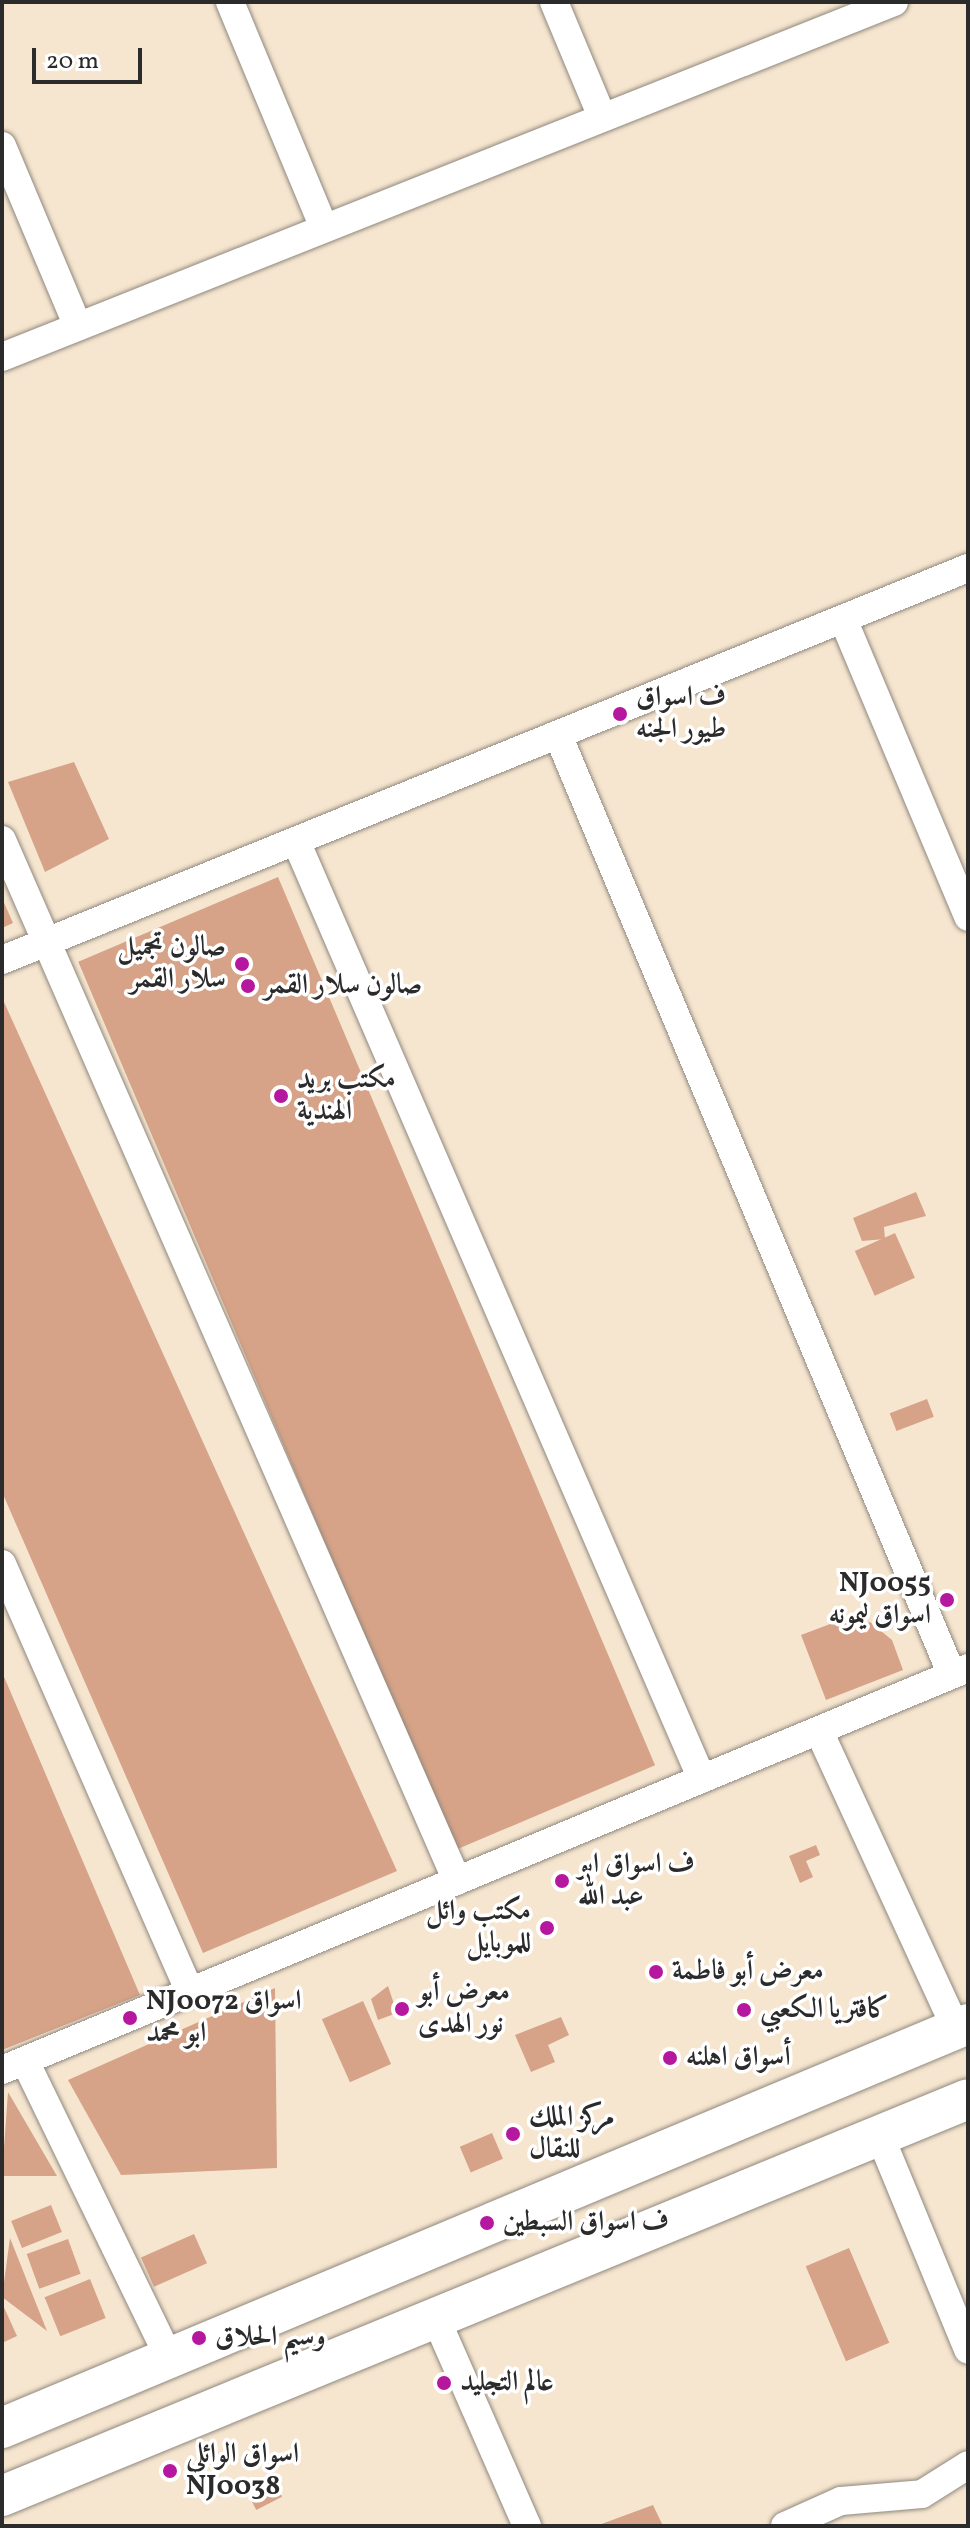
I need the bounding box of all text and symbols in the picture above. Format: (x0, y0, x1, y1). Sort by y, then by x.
scale bar (36, 32, 146, 82)
text: 20 m (46, 45, 99, 79)
place label: ف اسواق طيور الجنه (636, 681, 726, 747)
marker: ف اسواق طيور الجنه (611, 705, 629, 723)
place label: صالون تجميل سلار القمر (117, 931, 226, 997)
marker: صالون تجميل سلار القمر (233, 955, 251, 973)
place label: صالون سلار القمر (264, 969, 422, 1003)
marker: صالون سلار القمر (239, 977, 257, 995)
place label: مكتب بريد الهندية (297, 1063, 396, 1129)
marker: مكتب بريد الهندية (272, 1087, 290, 1105)
place label: NJ0055 اسواق ليمونه (829, 1567, 931, 1633)
marker: NJ0055 اسواق ليمونه (938, 1591, 956, 1609)
place label: ف اسواق ابو عبد الله (578, 1848, 695, 1914)
marker: ف اسواق ابو عبد الله (553, 1872, 571, 1890)
place label: مكتب وائل للموبايل (426, 1895, 531, 1961)
marker: مكتب وائل للموبايل (538, 1919, 556, 1937)
place label: معرض أبو فاطمة (672, 1955, 824, 1989)
marker: معرض أبو فاطمة (647, 1963, 665, 1981)
place label: معرض أبو نور الهدى (418, 1976, 510, 2042)
place label: NJ0072 اسواق ابو محمد (146, 1985, 301, 2051)
place label: كافتريا الكعبي (760, 1993, 889, 2027)
marker: معرض أبو نور الهدى (393, 2000, 411, 2018)
marker: كافتريا الكعبي (735, 2001, 753, 2019)
marker: NJ0072 اسواق ابو محمد (121, 2009, 139, 2027)
place label: أسواق اهلنه (686, 2041, 791, 2075)
marker: أسواق اهلنه (661, 2049, 679, 2067)
place label: مركز الملك للنقال (529, 2101, 615, 2167)
marker: مركز الملك للنقال (504, 2125, 522, 2143)
place label: ف اسواق السبطين (503, 2206, 669, 2240)
marker: ف اسواق السبطين (478, 2214, 496, 2232)
place label: وسيم الحلاق (215, 2321, 326, 2355)
marker: وسيم الحلاق (190, 2329, 208, 2347)
place label: عالم التجليد (460, 2366, 554, 2400)
marker: عالم التجليد (435, 2374, 453, 2392)
place label: اسواق الوائلی NJ0038 (186, 2438, 299, 2504)
marker: اسواق الوائلی NJ0038 (161, 2462, 179, 2480)

